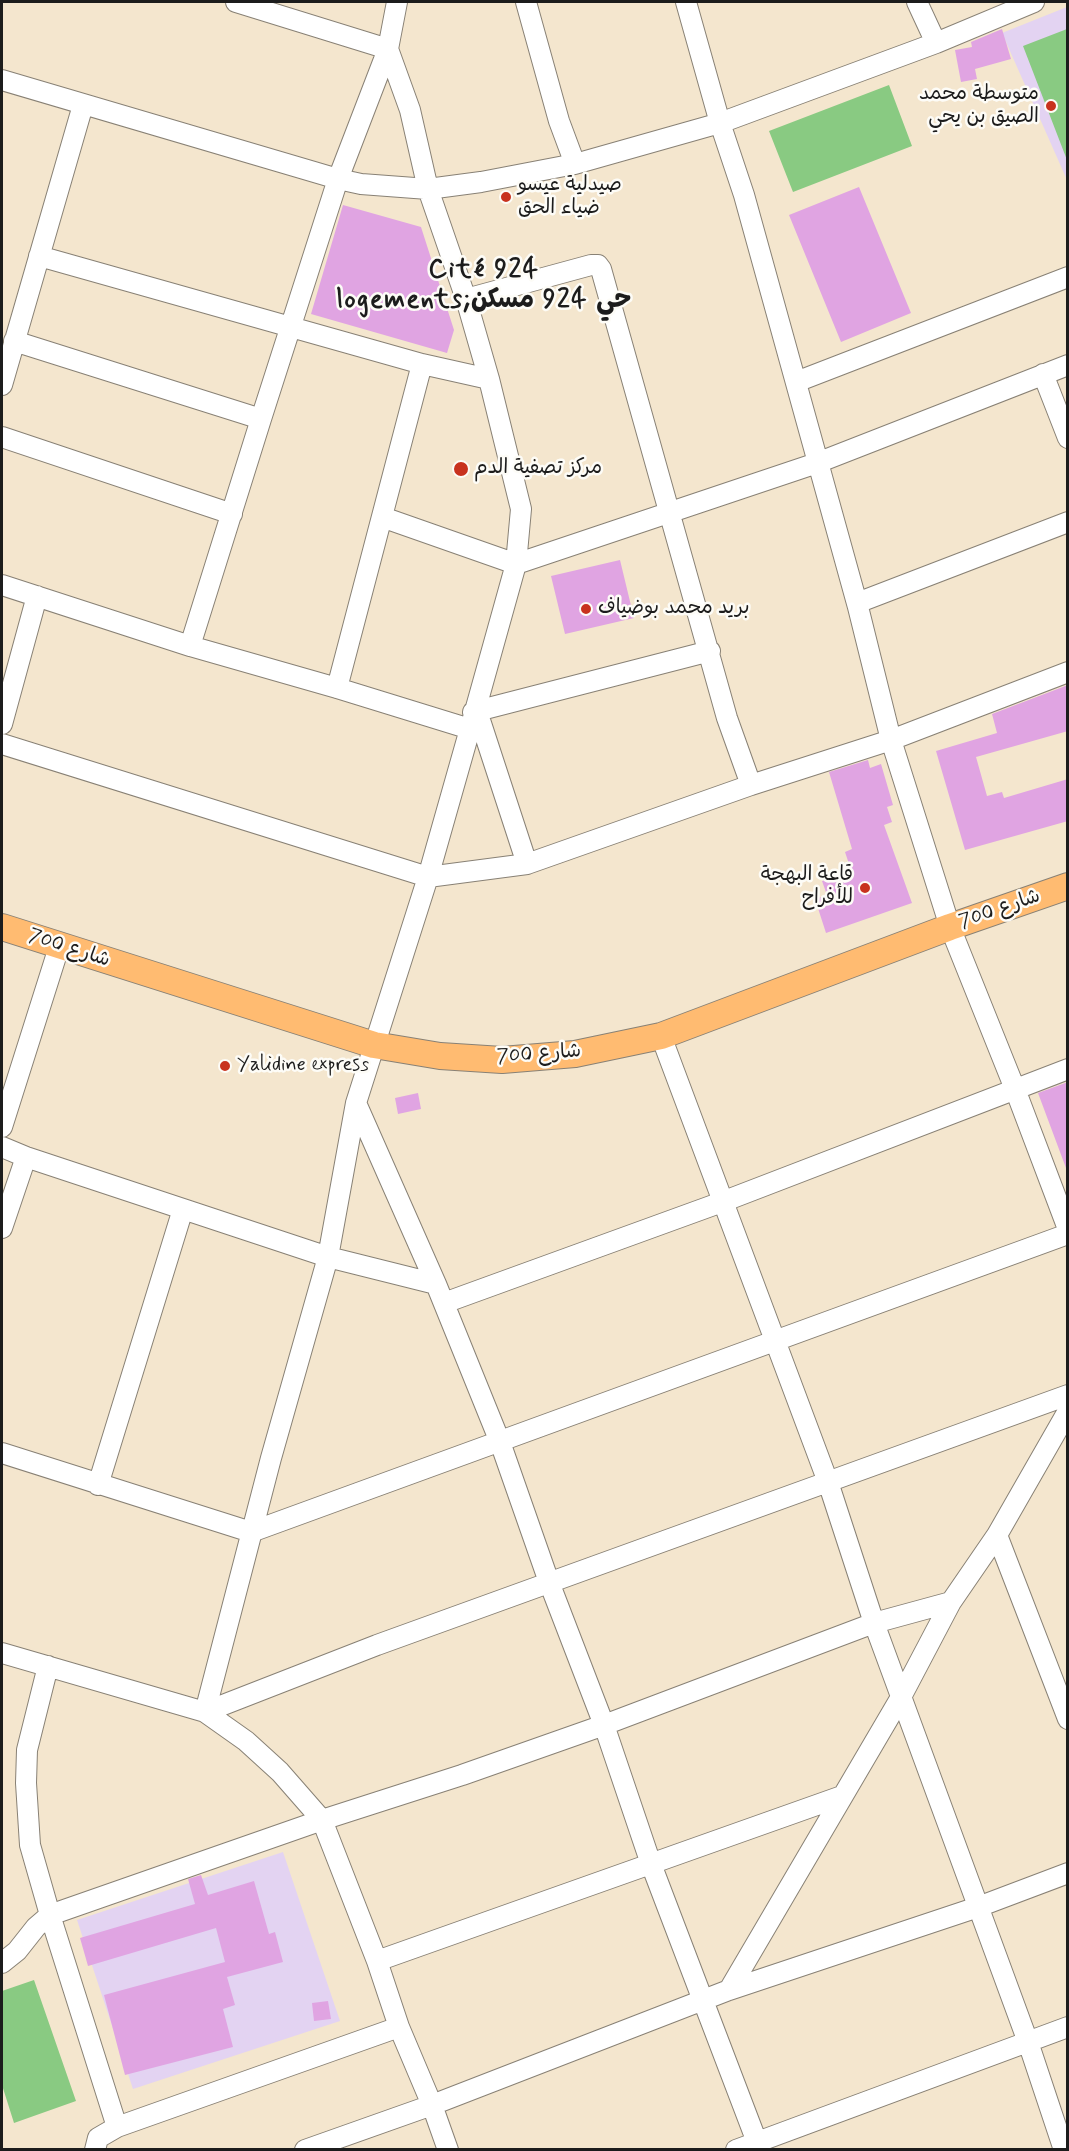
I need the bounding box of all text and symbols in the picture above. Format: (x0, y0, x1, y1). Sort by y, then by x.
place label: متوسطة محمد الصيق بن يحي (919, 83, 1039, 130)
marker: متوسطة محمد الصيق بن يحي (1044, 99, 1058, 113)
place label: صيدلية عيسو ضياء الحق (518, 174, 622, 221)
marker: صيدلية عيسو ضياء الحق (499, 190, 513, 204)
district label: Cité 924 logements;حي 924 مسكن (347, 256, 621, 318)
place label: مركز تصفية الدم (474, 457, 602, 481)
marker: مركز تصفية الدم (452, 460, 470, 478)
place label: بريد محمد بوضياف (598, 597, 749, 621)
marker: بريد محمد بوضياف (579, 602, 593, 616)
place label: قاعة البهجة للأفراح (761, 864, 853, 911)
marker: قاعة البهجة للأفراح (858, 881, 872, 895)
street label: شارع 700 (956, 885, 1044, 935)
street label: شارع 700 (25, 925, 113, 973)
street label: شارع 700 (496, 1040, 582, 1070)
place label: Yalidine express (237, 1054, 369, 1078)
marker: Yalidine express (218, 1059, 232, 1073)

